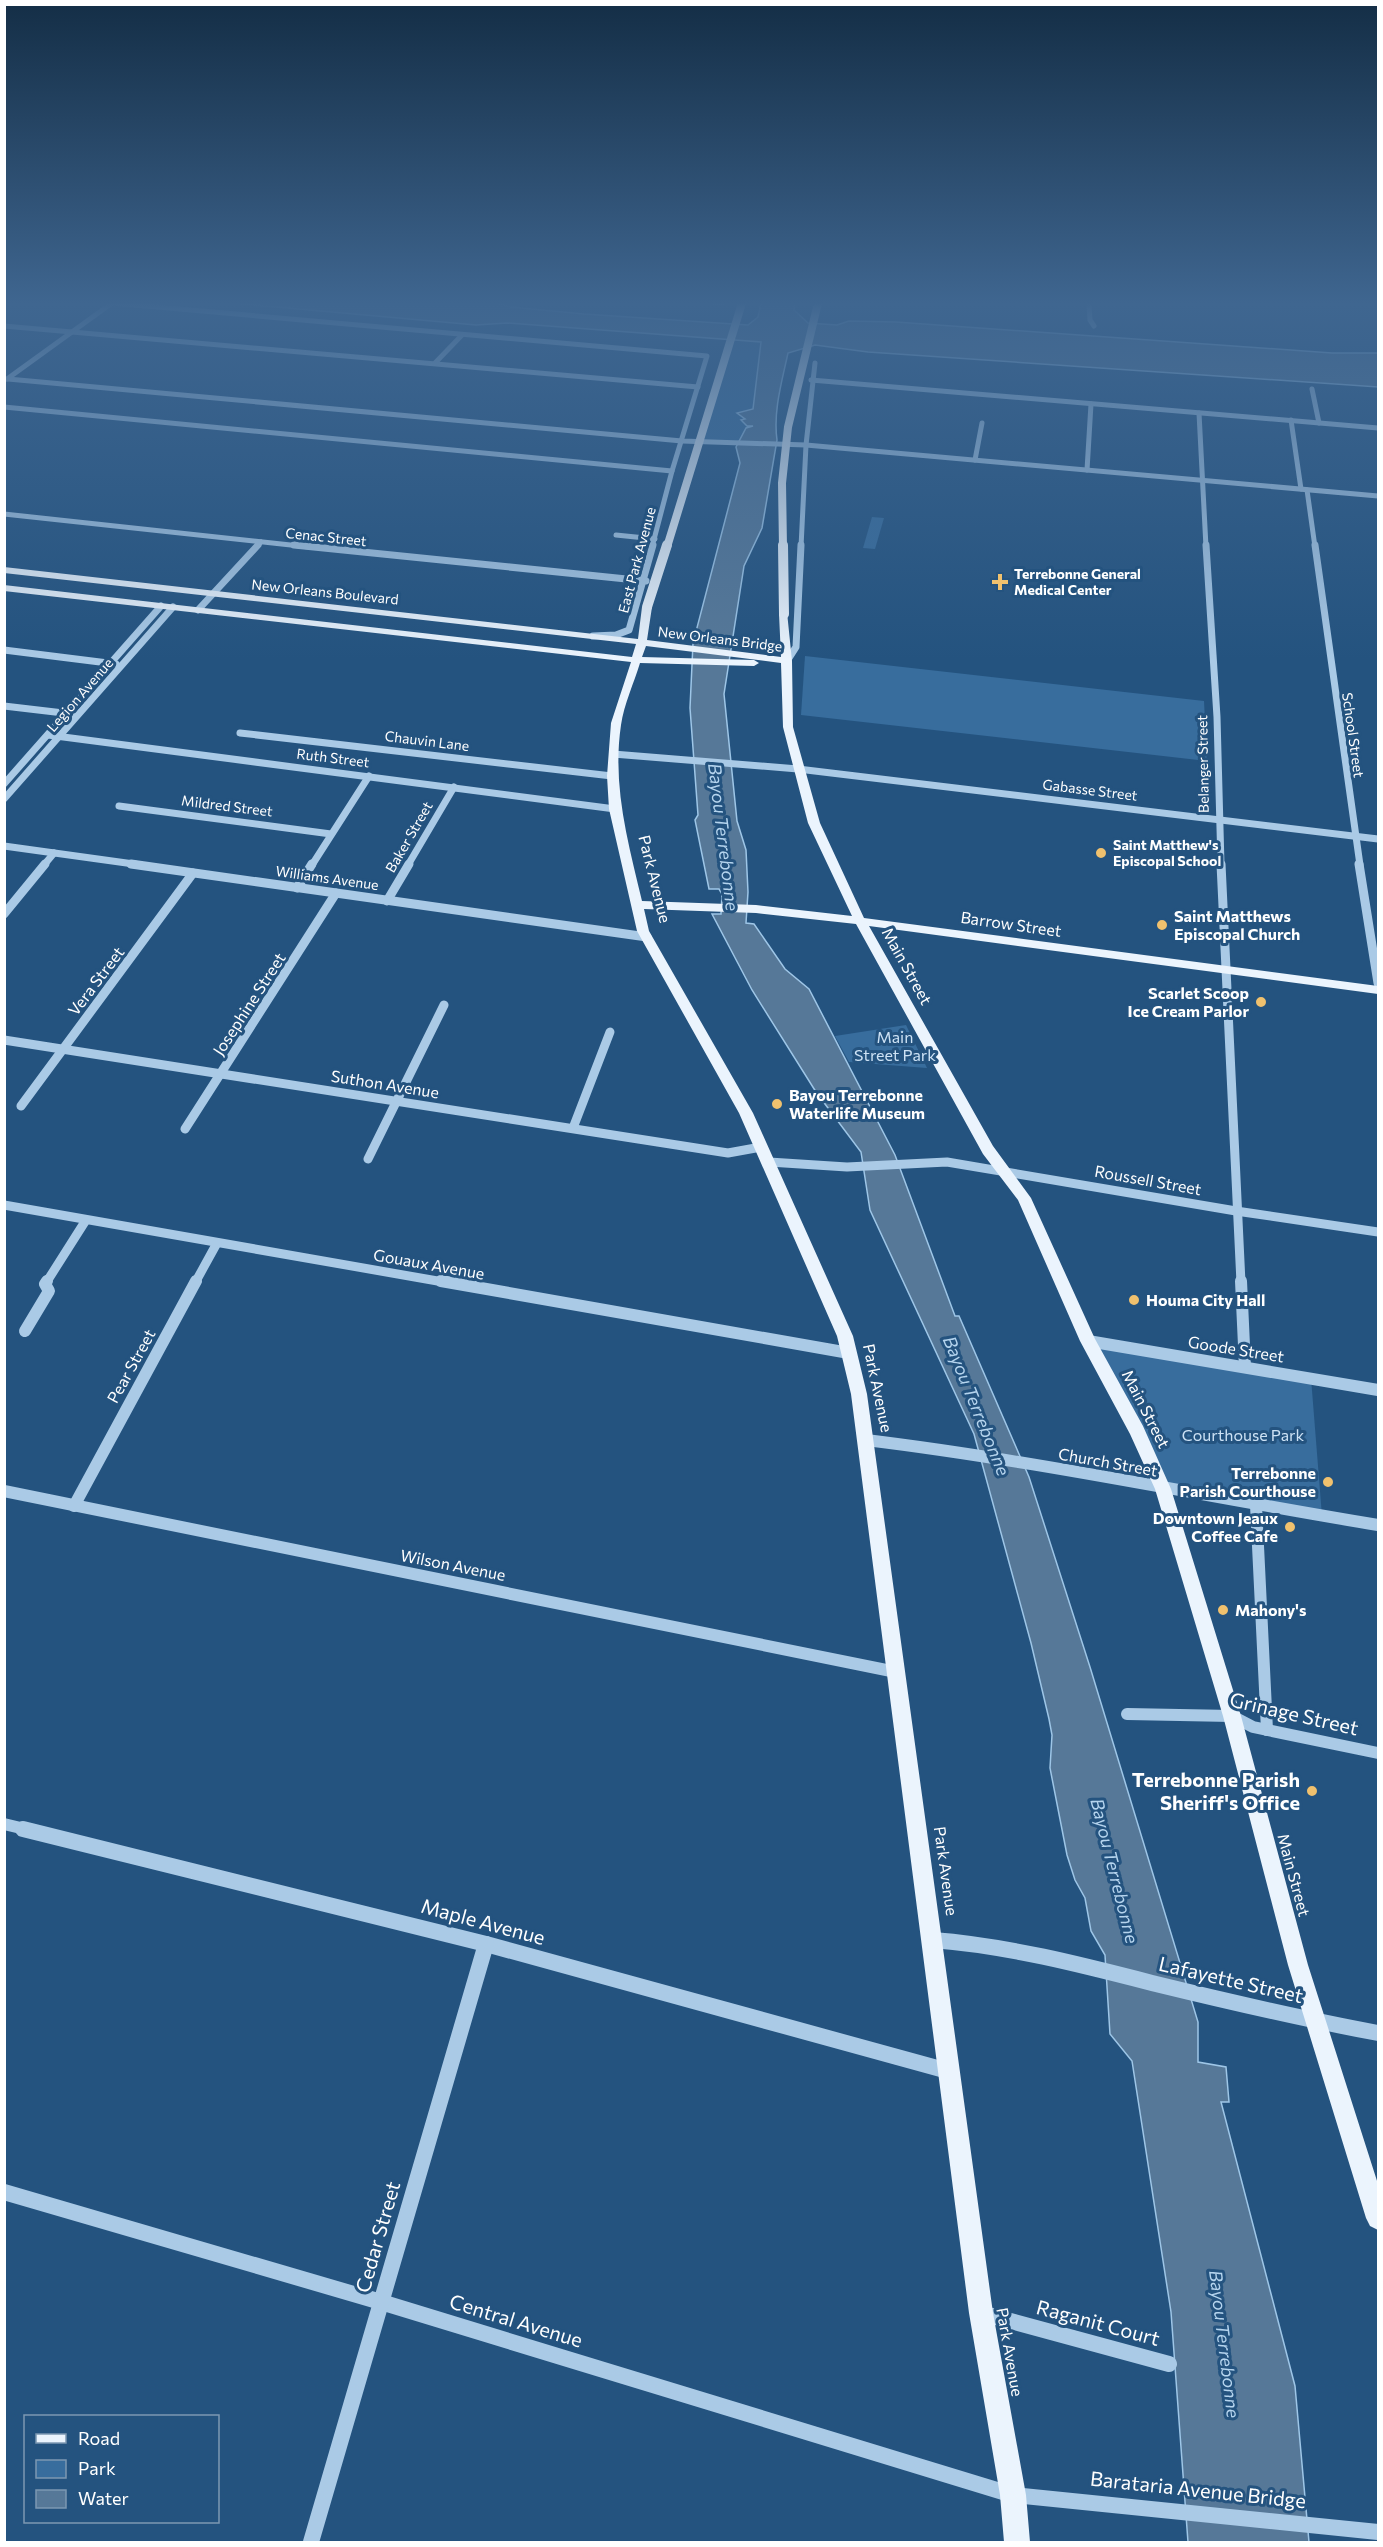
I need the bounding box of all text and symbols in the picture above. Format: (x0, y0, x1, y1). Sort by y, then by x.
street label: East Park Avenue (614, 505, 659, 615)
street label: Cenac Street (285, 524, 368, 549)
place label: Terrebonne General Medical Center (1014, 565, 1141, 598)
marker: Terrebonne General Medical Center (991, 573, 1009, 591)
street label: New Orleans Boulevard (251, 575, 399, 608)
street label: New Orleans Bridge (657, 622, 783, 655)
street label: Legion Avenue (43, 654, 116, 735)
street label: School Street (1339, 691, 1368, 779)
street label: Belanger Street (1193, 715, 1212, 813)
street label: Chauvin Lane (384, 727, 470, 754)
street label: Ruth Street (296, 745, 371, 770)
water label: Bayou Terrebonne (704, 762, 744, 913)
street label: Gabasse Street (1042, 775, 1139, 804)
street label: Mildred Street (181, 791, 274, 820)
street label: Baker Street (381, 798, 436, 875)
street label: Park Avenue (635, 833, 676, 925)
place label: Saint Matthew's Episcopal School (1113, 836, 1221, 869)
marker: Saint Matthew's Episcopal School (1094, 846, 1108, 860)
street label: Williams Avenue (274, 862, 380, 893)
place label: Saint Matthews Episcopal Church (1174, 906, 1300, 943)
street label: Barrow Street (959, 907, 1063, 940)
marker: Saint Matthews Episcopal Church (1155, 918, 1169, 932)
street label: Main Street (878, 924, 937, 1008)
street label: Vera Street (64, 942, 128, 1019)
street label: Josephine Street (208, 949, 289, 1059)
place label: Scarlet Scoop Ice Cream Parlor (1128, 983, 1249, 1020)
marker: Scarlet Scoop Ice Cream Parlor (1254, 995, 1268, 1009)
park label: Main Street Park (854, 1027, 936, 1064)
street label: Suthon Avenue (330, 1066, 440, 1101)
place label: Bayou Terrebonne Waterlife Museum (789, 1085, 925, 1122)
marker: Bayou Terrebonne Waterlife Museum (770, 1097, 784, 1111)
street label: Roussell Street (1093, 1161, 1203, 1198)
street label: Gouaux Avenue (372, 1244, 486, 1283)
place label: Houma City Hall (1146, 1290, 1265, 1309)
marker: Houma City Hall (1127, 1293, 1141, 1307)
street label: Pear Street (103, 1325, 159, 1406)
street label: Goode Street (1187, 1332, 1286, 1366)
water label: Bayou Terrebonne (939, 1333, 1015, 1479)
street label: Park Avenue (860, 1342, 897, 1434)
street label: Main Street (1119, 1367, 1174, 1451)
park label: Courthouse Park (1182, 1425, 1304, 1444)
street label: Church Street (1057, 1443, 1160, 1480)
place label: Terrebonne Parish Courthouse (1180, 1463, 1316, 1500)
marker: Terrebonne Parish Courthouse (1321, 1475, 1335, 1489)
place label: Downtown Jeaux Coffee Cafe (1153, 1508, 1278, 1545)
marker: Downtown Jeaux Coffee Cafe (1283, 1520, 1297, 1534)
street label: Wilson Avenue (399, 1545, 507, 1584)
place label: Mahony's (1235, 1600, 1306, 1619)
marker: Mahony's (1216, 1603, 1230, 1617)
street label: Grinage Street (1228, 1687, 1361, 1739)
place label: Terrebonne Parish Sheriff's Office (1132, 1767, 1300, 1814)
marker: Terrebonne Parish Sheriff's Office (1305, 1784, 1319, 1798)
water label: Bayou Terrebonne (1086, 1796, 1144, 1946)
street label: Park Avenue (931, 1825, 962, 1917)
street label: Main Street (1274, 1831, 1315, 1919)
street label: Maple Avenue (419, 1893, 548, 1949)
street label: Lafayette Street (1157, 1951, 1306, 2007)
street label: Cedar Street (350, 2178, 404, 2295)
water label: Bayou Terrebonne (1205, 2269, 1245, 2420)
street label: Central Avenue (447, 2288, 586, 2352)
street label: Raganit Court (1034, 2294, 1163, 2350)
street label: Park Avenue (993, 2306, 1028, 2398)
legend (24, 2415, 219, 2523)
text: Road (78, 2427, 120, 2449)
text: Park (78, 2457, 116, 2479)
street label: Barataria Avenue Bridge (1089, 2466, 1307, 2512)
text: Water (78, 2487, 129, 2509)

